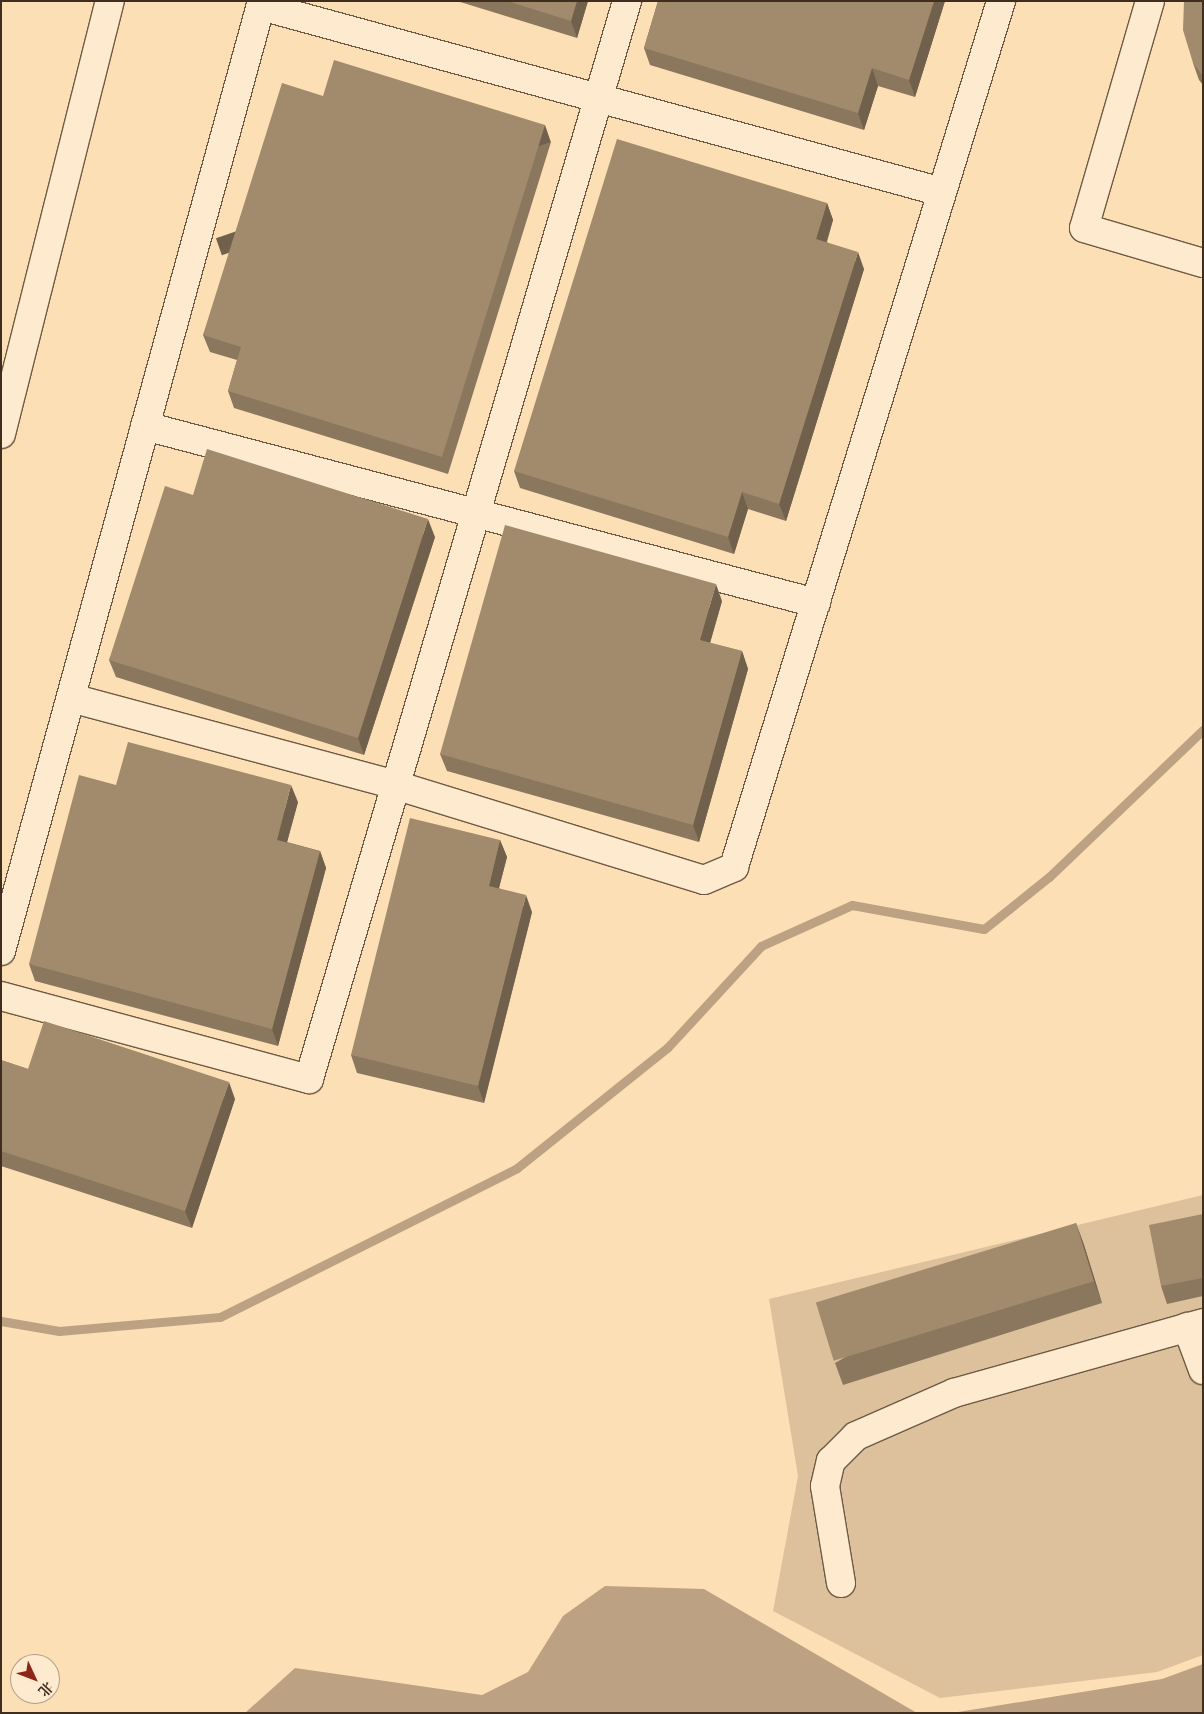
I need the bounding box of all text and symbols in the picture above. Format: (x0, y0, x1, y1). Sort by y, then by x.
north arrow (10, 1654, 60, 1704)
text: 北 (34, 1677, 57, 1700)

